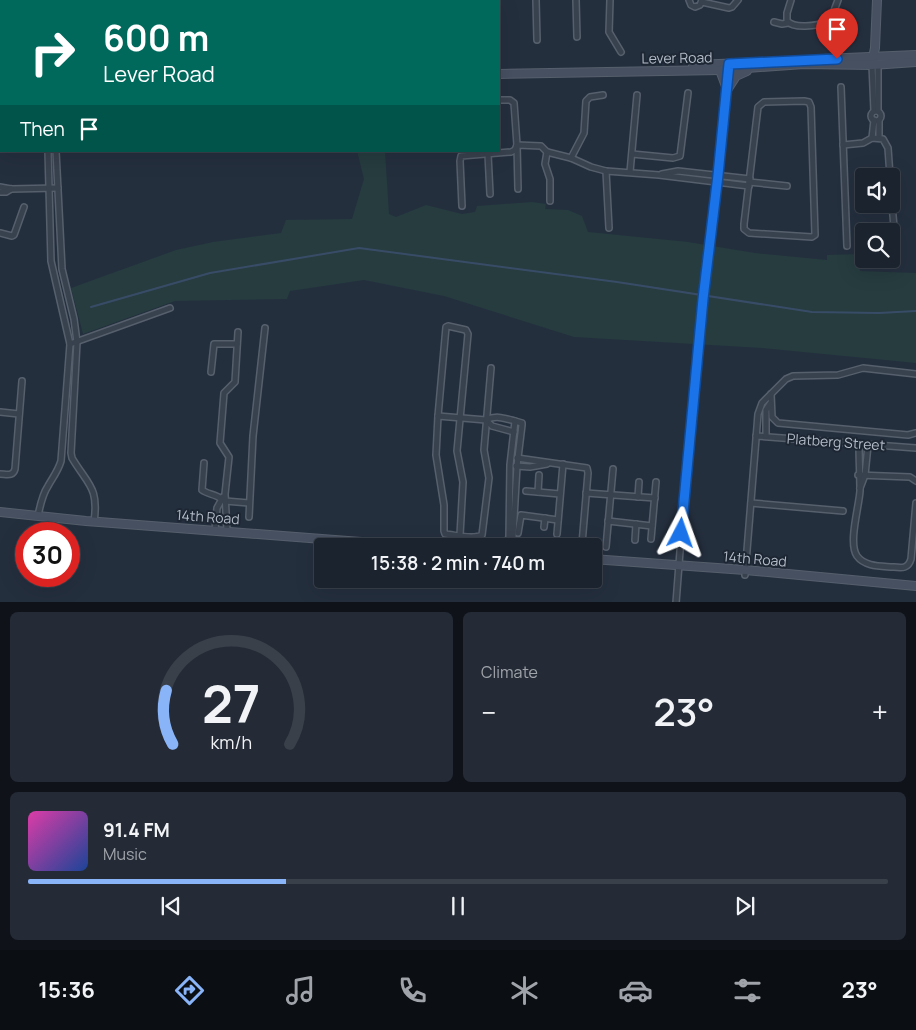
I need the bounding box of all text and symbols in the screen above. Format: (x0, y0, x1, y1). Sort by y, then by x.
pin (816, 8, 858, 59)
text: 600 m (103, 14, 209, 62)
icon: arrive (823, 15, 851, 43)
icon: right (20, 20, 85, 85)
street label: Lever Road (641, 47, 713, 68)
text: Lever Road (103, 59, 215, 89)
icon: arrive (75, 115, 103, 143)
text: Then (20, 116, 65, 142)
map controls (855, 168, 900, 268)
button: sound (855, 168, 900, 213)
button: search (855, 223, 900, 268)
street label: Platberg Street (786, 429, 886, 454)
street label: 14th Road (176, 505, 240, 528)
position arrow (654, 506, 706, 558)
speed limit sign: 30 (15, 522, 80, 587)
street label: 14th Road (723, 546, 788, 571)
text: 15:38 · 2 min · 740 m (371, 550, 545, 576)
text: Climate (481, 661, 538, 683)
text: 27 (202, 668, 261, 739)
text: 23° (653, 685, 715, 737)
text: − (481, 693, 496, 731)
text: + (872, 693, 888, 731)
text: km/h (211, 730, 252, 754)
text: 91.4 FM (103, 817, 170, 843)
text: Music (103, 843, 147, 865)
icon: previous (157, 892, 185, 920)
icon: pause (444, 892, 472, 920)
icon: next (731, 892, 759, 920)
icon: directions (172, 973, 207, 1008)
icon: music (283, 973, 318, 1008)
icon: phone (395, 973, 430, 1008)
icon: climate (507, 973, 542, 1008)
icon: car (618, 973, 653, 1008)
icon: filters (730, 973, 765, 1008)
text: 15:36 (38, 975, 95, 1005)
text: 23° (842, 975, 878, 1005)

